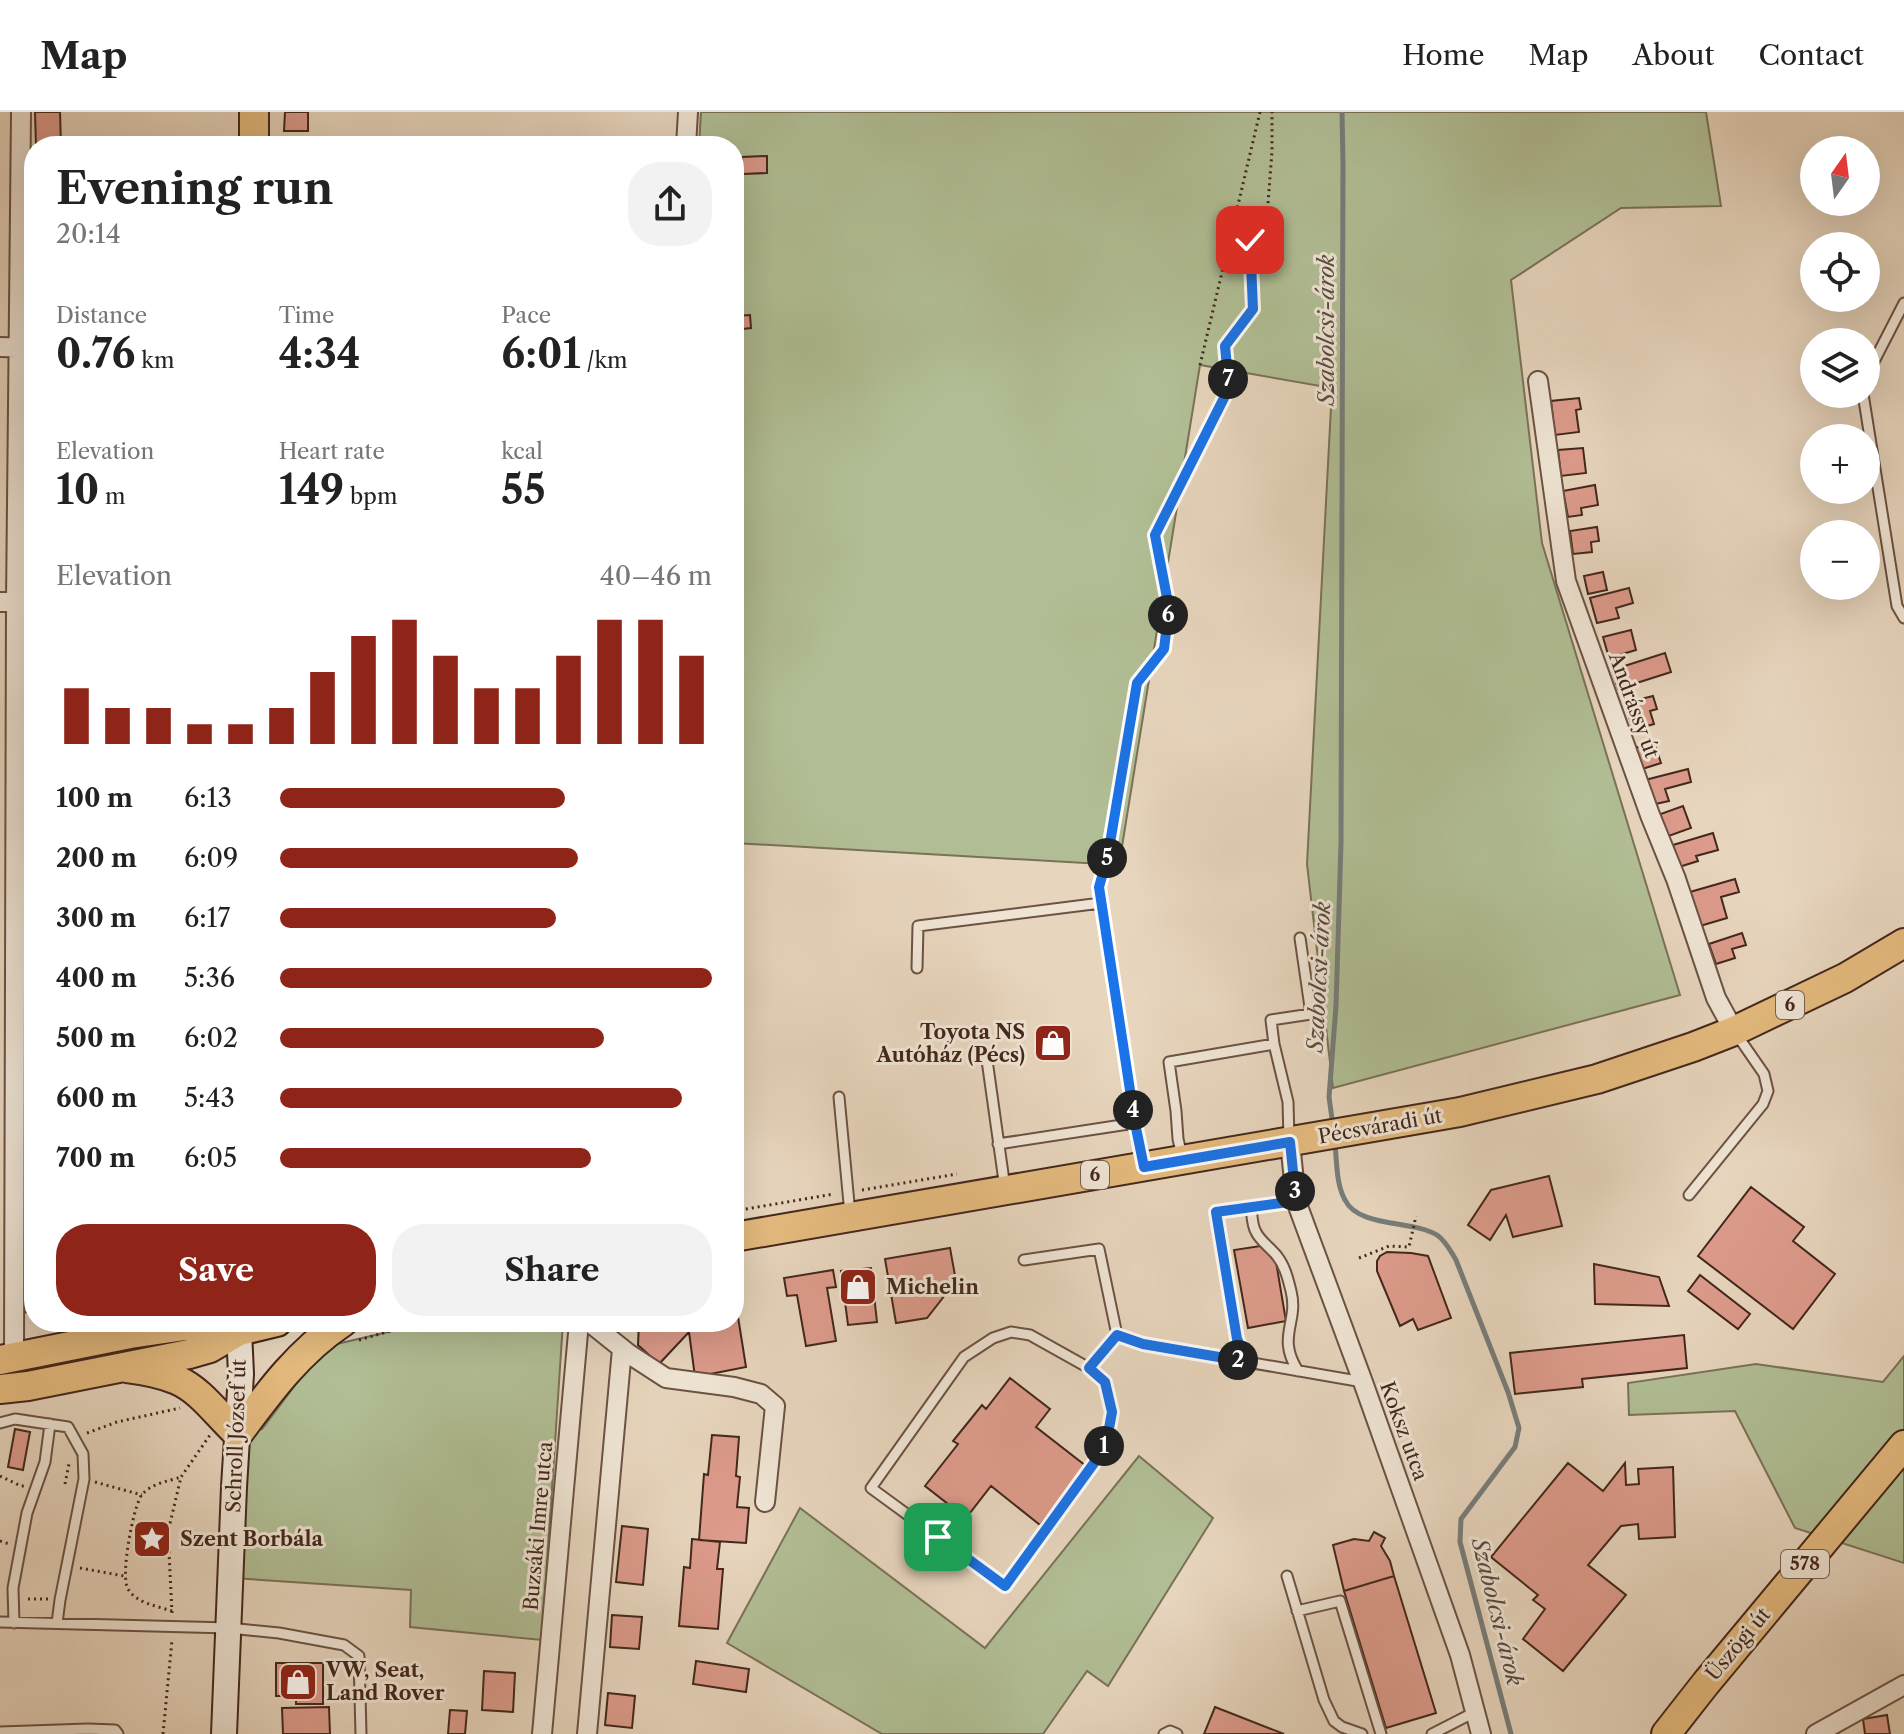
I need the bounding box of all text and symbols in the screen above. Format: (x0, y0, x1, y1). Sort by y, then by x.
text: Map (40, 32, 128, 79)
text: Home (1402, 38, 1484, 72)
text: Map (1528, 38, 1588, 72)
text: About (1632, 38, 1714, 72)
text: Contact (1758, 38, 1864, 72)
north arrow (1800, 136, 1880, 216)
map controls (1800, 136, 1880, 600)
text: Evening run (56, 161, 333, 215)
button: share (628, 162, 712, 246)
pin (1216, 206, 1284, 274)
text: 20:14 (56, 218, 121, 250)
icon: check (1228, 218, 1272, 262)
button: locate (1800, 232, 1880, 312)
water label: Szabolcsi-árok (1313, 254, 1340, 407)
text: Distance (56, 302, 147, 329)
text: Time (279, 302, 334, 329)
text: Pace (501, 302, 551, 329)
button: layers (1800, 328, 1880, 408)
text: 0.76 (56, 329, 135, 378)
text: 4:34 (279, 329, 361, 378)
text: 6:01 (501, 329, 581, 378)
text: km (135, 347, 174, 374)
text: /km (581, 347, 628, 374)
pin: 7 (1208, 359, 1248, 399)
text: 7 (1222, 365, 1234, 392)
button: + (1800, 424, 1880, 504)
text: Elevation (56, 438, 154, 465)
text: Heart rate (279, 438, 385, 465)
text: kcal (501, 438, 543, 465)
text: 10 (56, 465, 99, 514)
text: 149 (279, 465, 344, 514)
text: 55 (501, 465, 546, 514)
text: m (99, 483, 125, 510)
text: bpm (344, 483, 397, 510)
button: − (1800, 520, 1880, 600)
text: Elevation (56, 560, 172, 592)
text: 40–46 m (600, 560, 712, 592)
pin: 6 (1148, 595, 1188, 635)
text: 6 (1161, 601, 1175, 628)
street label: Andrássy út (1603, 648, 1664, 761)
text: 100 m (56, 782, 133, 814)
text: 6:13 (184, 782, 232, 814)
pin: 5 (1087, 838, 1127, 878)
text: 200 m (56, 842, 137, 874)
text: 6:09 (184, 842, 238, 874)
text: 5 (1101, 844, 1113, 871)
water label: Szabolcsi-árok (1301, 900, 1336, 1055)
text: 300 m (56, 902, 136, 934)
text: 6:17 (184, 902, 230, 934)
text: 400 m (56, 962, 137, 994)
text: 5:36 (184, 962, 235, 994)
road number: 6 (1776, 991, 1804, 1019)
place label: Toyota NS Autóház (Pécs) (876, 1020, 1025, 1067)
text: 500 m (56, 1022, 136, 1054)
text: 6:02 (184, 1022, 238, 1054)
shop icon: Toyota NS Autóház (Pécs) (1032, 1022, 1074, 1064)
text: 600 m (56, 1082, 137, 1114)
text: 5:43 (184, 1082, 235, 1114)
pin: 4 (1113, 1090, 1153, 1130)
text: 4 (1126, 1096, 1140, 1123)
street label: Pécsváradi út (1316, 1103, 1444, 1149)
text: 700 m (56, 1142, 135, 1174)
text: 6:05 (184, 1142, 237, 1174)
road number: 6 (1081, 1161, 1109, 1189)
pin: 3 (1275, 1171, 1315, 1211)
text: 3 (1289, 1177, 1301, 1204)
button: Save (56, 1224, 376, 1316)
button: Share (392, 1224, 712, 1316)
shop icon: Michelin (837, 1266, 879, 1308)
place label: Michelin (886, 1275, 979, 1299)
pin: 2 (1218, 1340, 1258, 1380)
text: 2 (1232, 1346, 1245, 1373)
street label: Schroll József út (221, 1359, 251, 1513)
street label: Koksz utca (1375, 1378, 1433, 1484)
pin: 1 (1084, 1426, 1124, 1466)
text: 1 (1099, 1432, 1109, 1459)
street label: Buzsáki Imre utca (519, 1440, 557, 1612)
pin (904, 1503, 972, 1571)
icon: arrive (916, 1515, 960, 1559)
place icon: Szent Borbála (131, 1518, 173, 1560)
place label: Szent Borbála (180, 1527, 324, 1551)
water label: Szabolcsi-árok (1465, 1534, 1528, 1689)
road number: 578 (1781, 1550, 1829, 1578)
street label: Üszögi út (1700, 1602, 1775, 1685)
place label: VW, Seat, Land Rover (325, 1658, 445, 1705)
shop icon: VW, Seat, Land Rover (277, 1661, 319, 1703)

